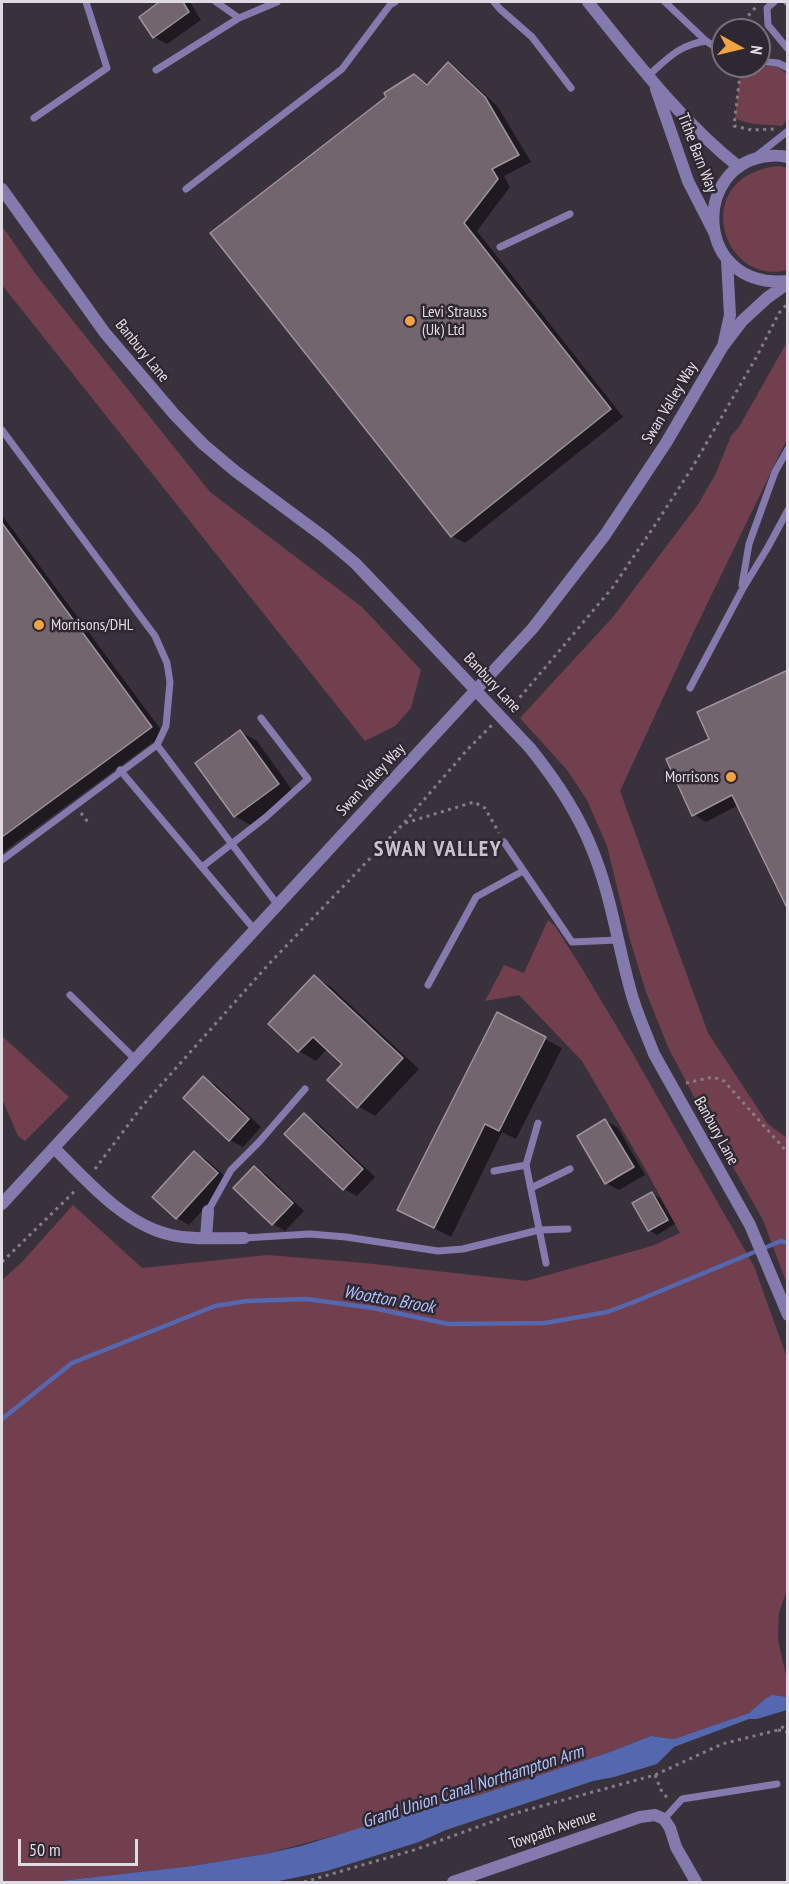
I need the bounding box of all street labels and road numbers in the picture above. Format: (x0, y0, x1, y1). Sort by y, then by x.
street label: Tithe Barn Way (673, 111, 721, 195)
street label: Banbury Lane (111, 316, 173, 386)
street label: Swan Valley Way (638, 359, 702, 447)
street label: Banbury Lane (459, 649, 525, 717)
street label: Swan Valley Way (333, 740, 409, 820)
street label: Banbury Lane (689, 1094, 743, 1168)
street label: Towpath Avenue (507, 1806, 599, 1854)

